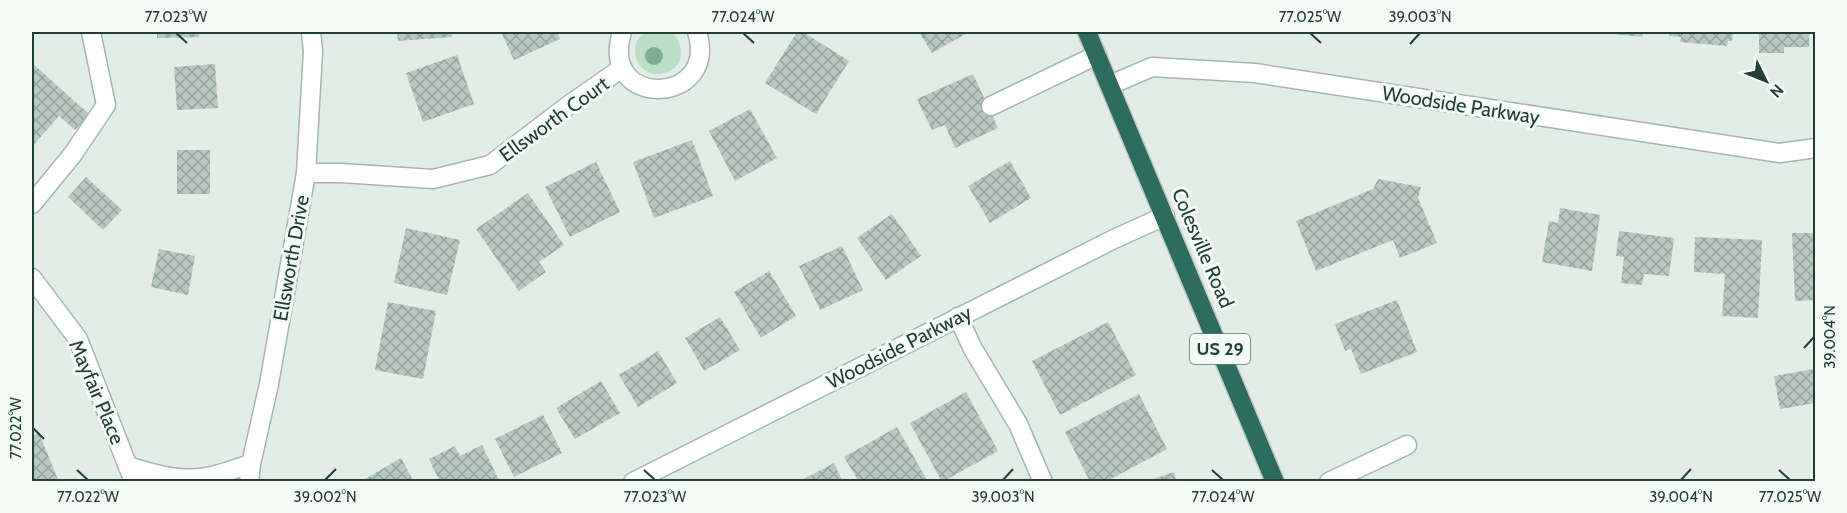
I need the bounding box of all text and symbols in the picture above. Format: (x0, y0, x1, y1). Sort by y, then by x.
text: 77.023°W (145, 8, 208, 26)
text: 77.024°W (712, 8, 775, 26)
text: 77.025°W (1279, 8, 1342, 26)
text: 39.003°N (1388, 8, 1452, 26)
north arrow (1736, 51, 1796, 111)
street label: Ellsworth Court (495, 71, 614, 167)
text: N (1766, 80, 1787, 102)
street label: Woodside Parkway (1380, 81, 1542, 129)
street label: Colesville Road (1167, 185, 1239, 311)
street label: Ellsworth Drive (268, 193, 314, 323)
street label: Woodside Parkway (823, 300, 975, 394)
text: 39.004°N (1821, 305, 1839, 369)
road number: US 29 (1190, 334, 1250, 364)
street label: Mayfair Place (64, 336, 130, 448)
text: 77.022°W (7, 396, 25, 459)
text: 77.022°W (57, 488, 120, 506)
text: 39.002°N (294, 488, 356, 506)
text: 77.023°W (624, 488, 687, 506)
text: 39.003°N (971, 488, 1035, 506)
text: 77.024°W (1192, 488, 1255, 506)
text: 39.004°N (1649, 488, 1713, 506)
text: 77.025°W (1759, 488, 1822, 506)

